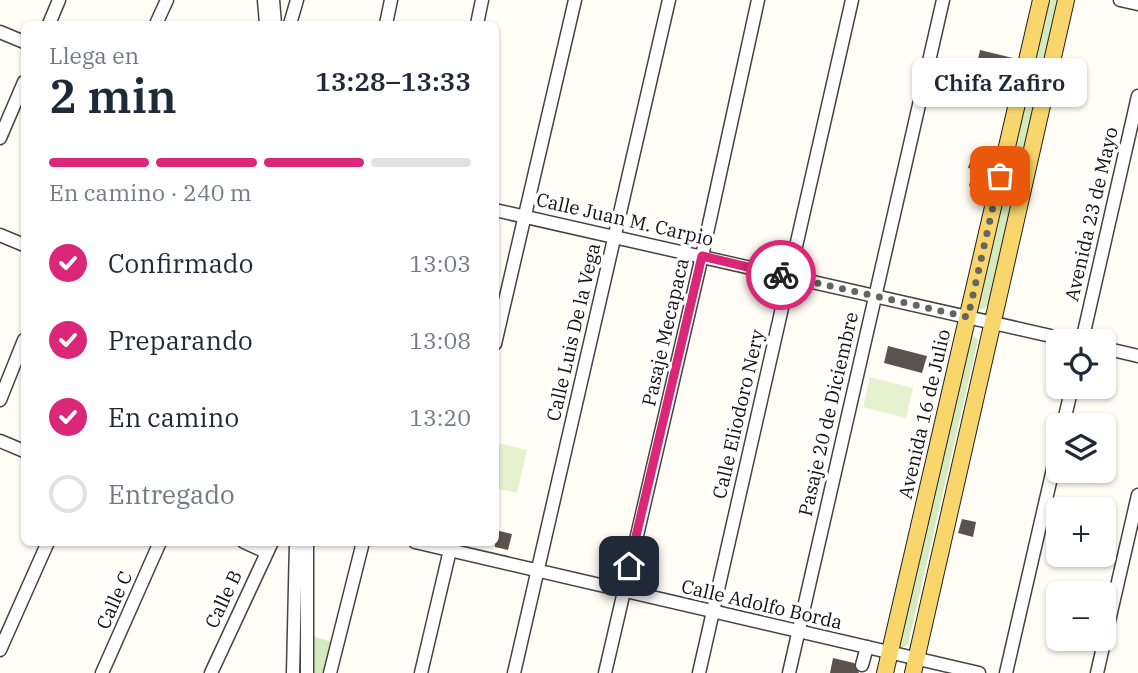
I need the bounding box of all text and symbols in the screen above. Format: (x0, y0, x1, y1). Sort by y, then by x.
text: Llega en (49, 40, 139, 70)
callout: Chifa Zafiro (912, 57, 1088, 106)
text: 13:28–13:33 (315, 64, 471, 98)
text: 2 min (49, 66, 177, 126)
text: Chifa Zafiro (934, 67, 1065, 97)
street label: Avenida 23 de Mayo (1059, 125, 1123, 303)
pin (970, 146, 1030, 206)
icon: bag (981, 157, 1019, 195)
text: En camino · 240 m (49, 177, 252, 207)
street label: Calle Juan M. Carpio (534, 187, 716, 251)
courier (746, 240, 816, 310)
street label: Calle Luis De la Vega (541, 241, 605, 423)
icon: check (49, 244, 87, 282)
text: Confirmado (108, 246, 253, 280)
text: 13:03 (409, 248, 471, 278)
street label: Pasaje Mecapaca (636, 256, 694, 408)
icon: bike (762, 256, 800, 294)
street label: Pasaje 20 de Diciembre (793, 310, 863, 518)
icon: check (49, 321, 87, 359)
text: Preparando (108, 323, 253, 357)
text: 13:08 (409, 325, 471, 355)
street label: Calle Eliodoro Nery (707, 326, 769, 501)
street label: Avenida 16 de Julio (893, 327, 955, 501)
map controls (1046, 329, 1116, 651)
button: locate (1046, 329, 1116, 399)
icon: check (49, 398, 87, 436)
text: En camino (108, 400, 239, 434)
text: 13:20 (409, 402, 471, 432)
button: layers (1046, 413, 1116, 483)
text: Entregado (108, 477, 235, 511)
button: + (1046, 497, 1116, 567)
pin (599, 536, 659, 596)
icon: home (610, 547, 648, 585)
street label: Calle B (199, 566, 247, 632)
street label: Calle C (91, 567, 137, 633)
street label: Calle Adolfo Borda (679, 574, 845, 634)
button: − (1046, 581, 1116, 651)

